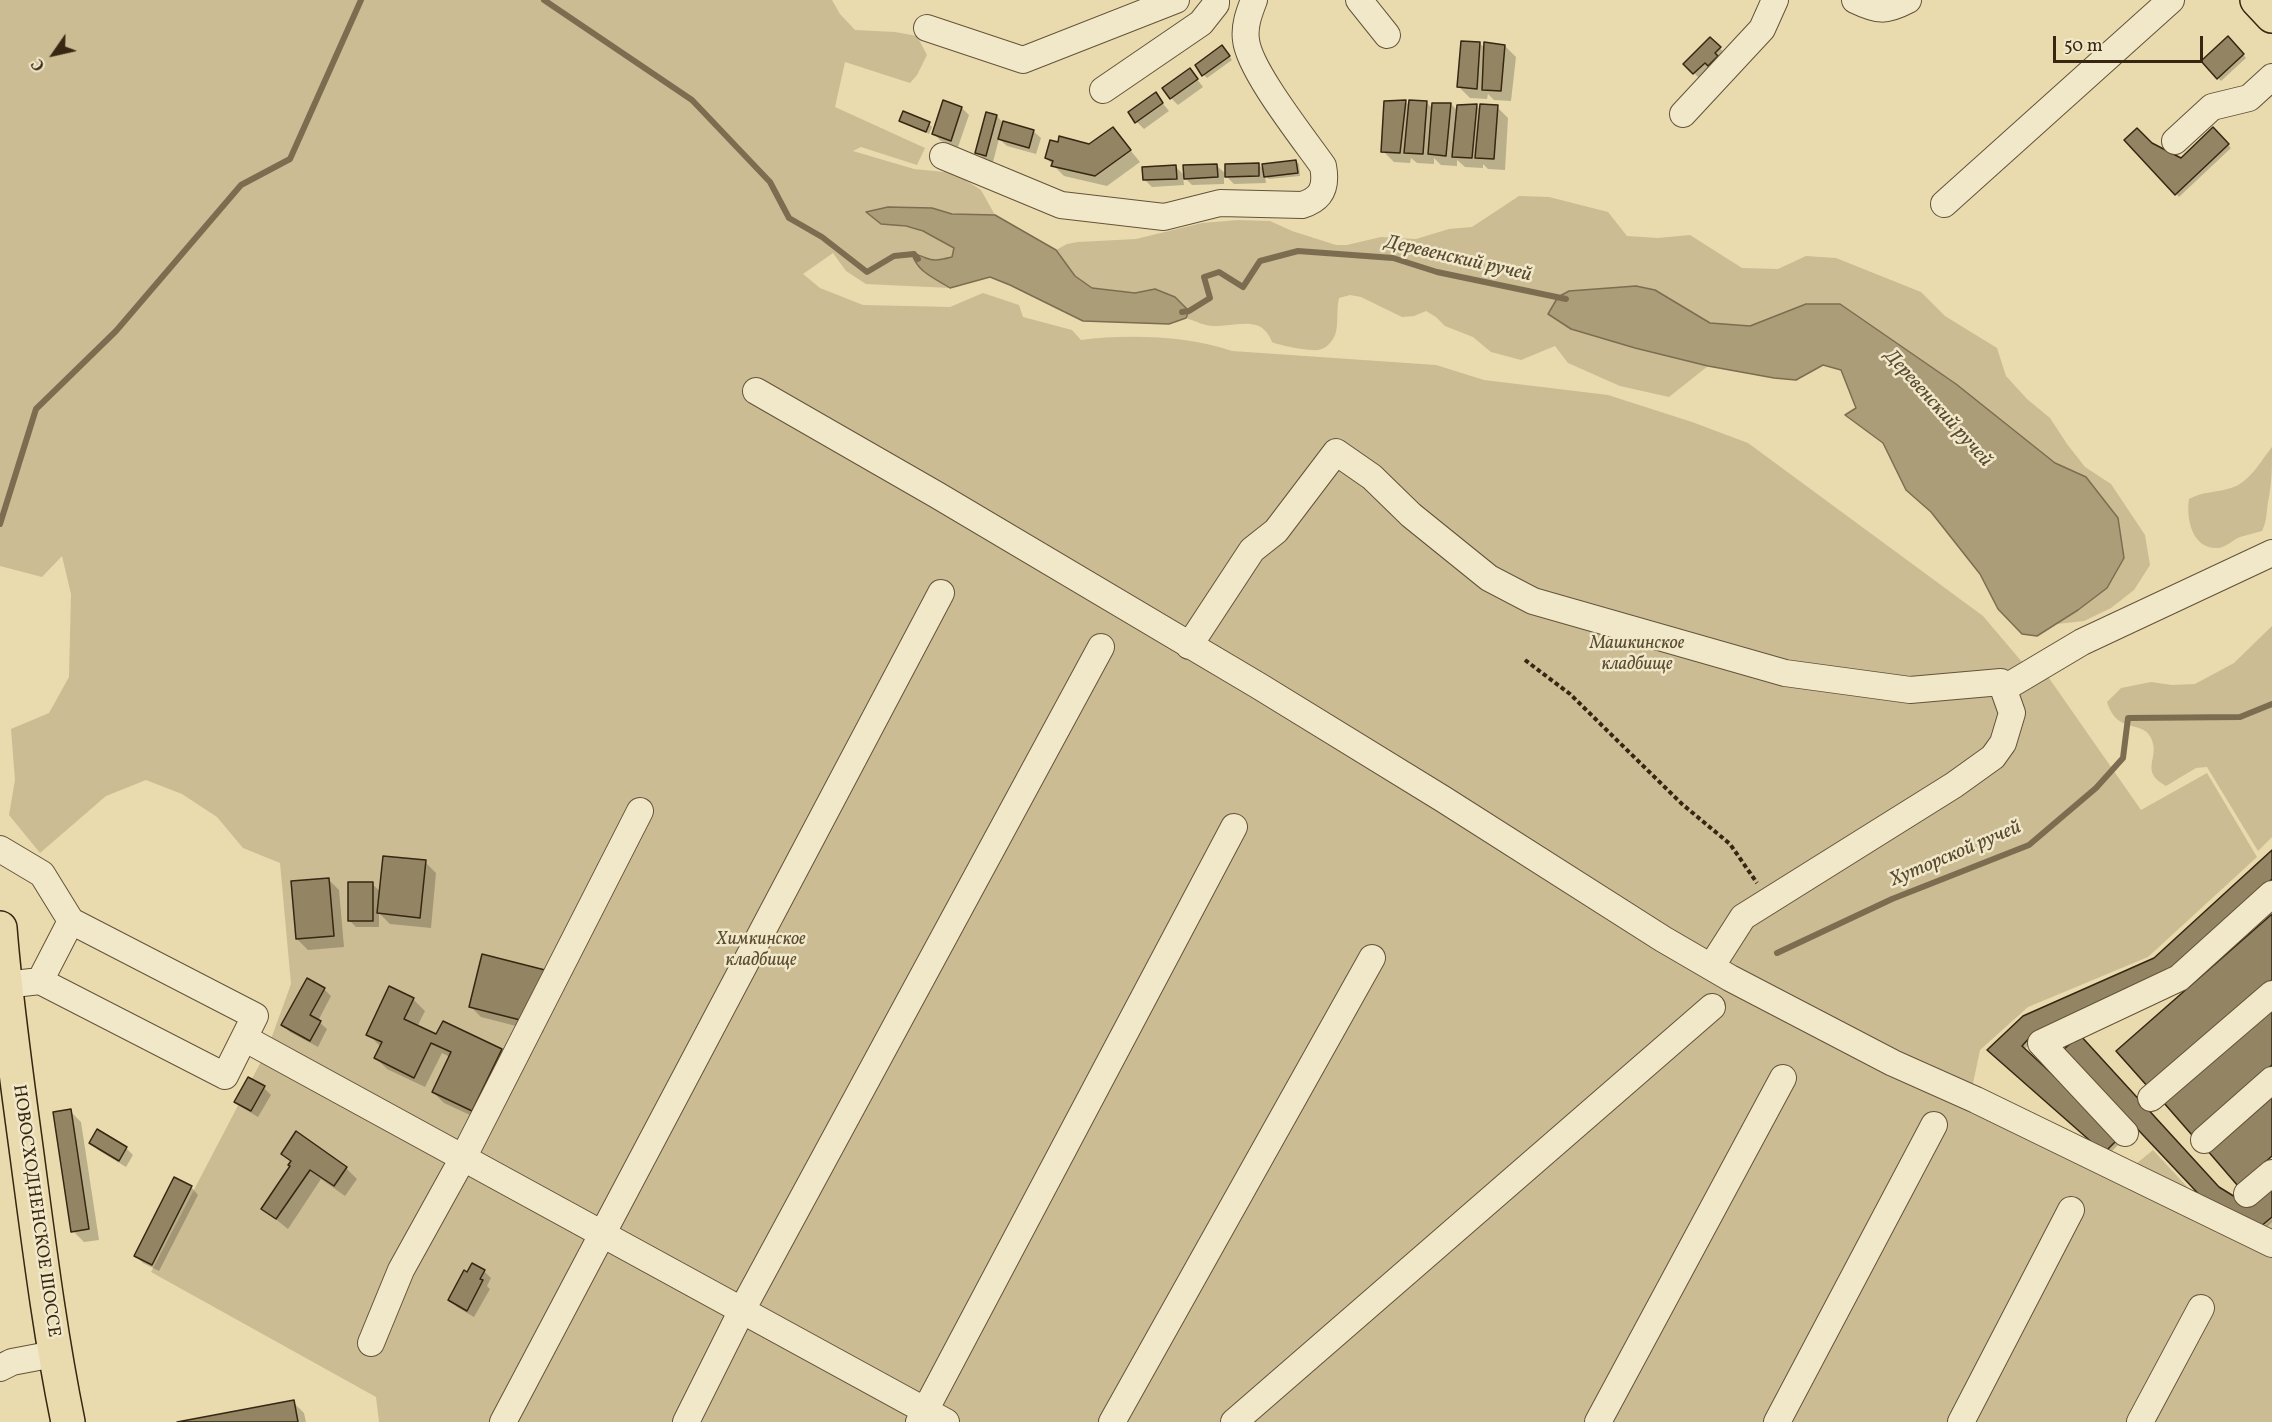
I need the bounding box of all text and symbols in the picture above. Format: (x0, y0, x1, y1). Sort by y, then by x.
north arrow (24, 24, 84, 84)
scale bar (2056, 24, 2206, 62)
text: 50 m (2064, 34, 2103, 59)
text: С (27, 54, 51, 74)
water label: Деревенский ручей (1382, 231, 1534, 289)
water label: Деревенский ручей (1878, 345, 1996, 473)
park label: Машкинское кладбище (1590, 634, 1684, 676)
water label: Хуторской ручей (1887, 817, 2025, 893)
park label: Химкинское кладбище (716, 930, 806, 972)
street label: НОВОСХОДНЕНСКОЕ ШОССЕ (7, 1083, 63, 1339)

